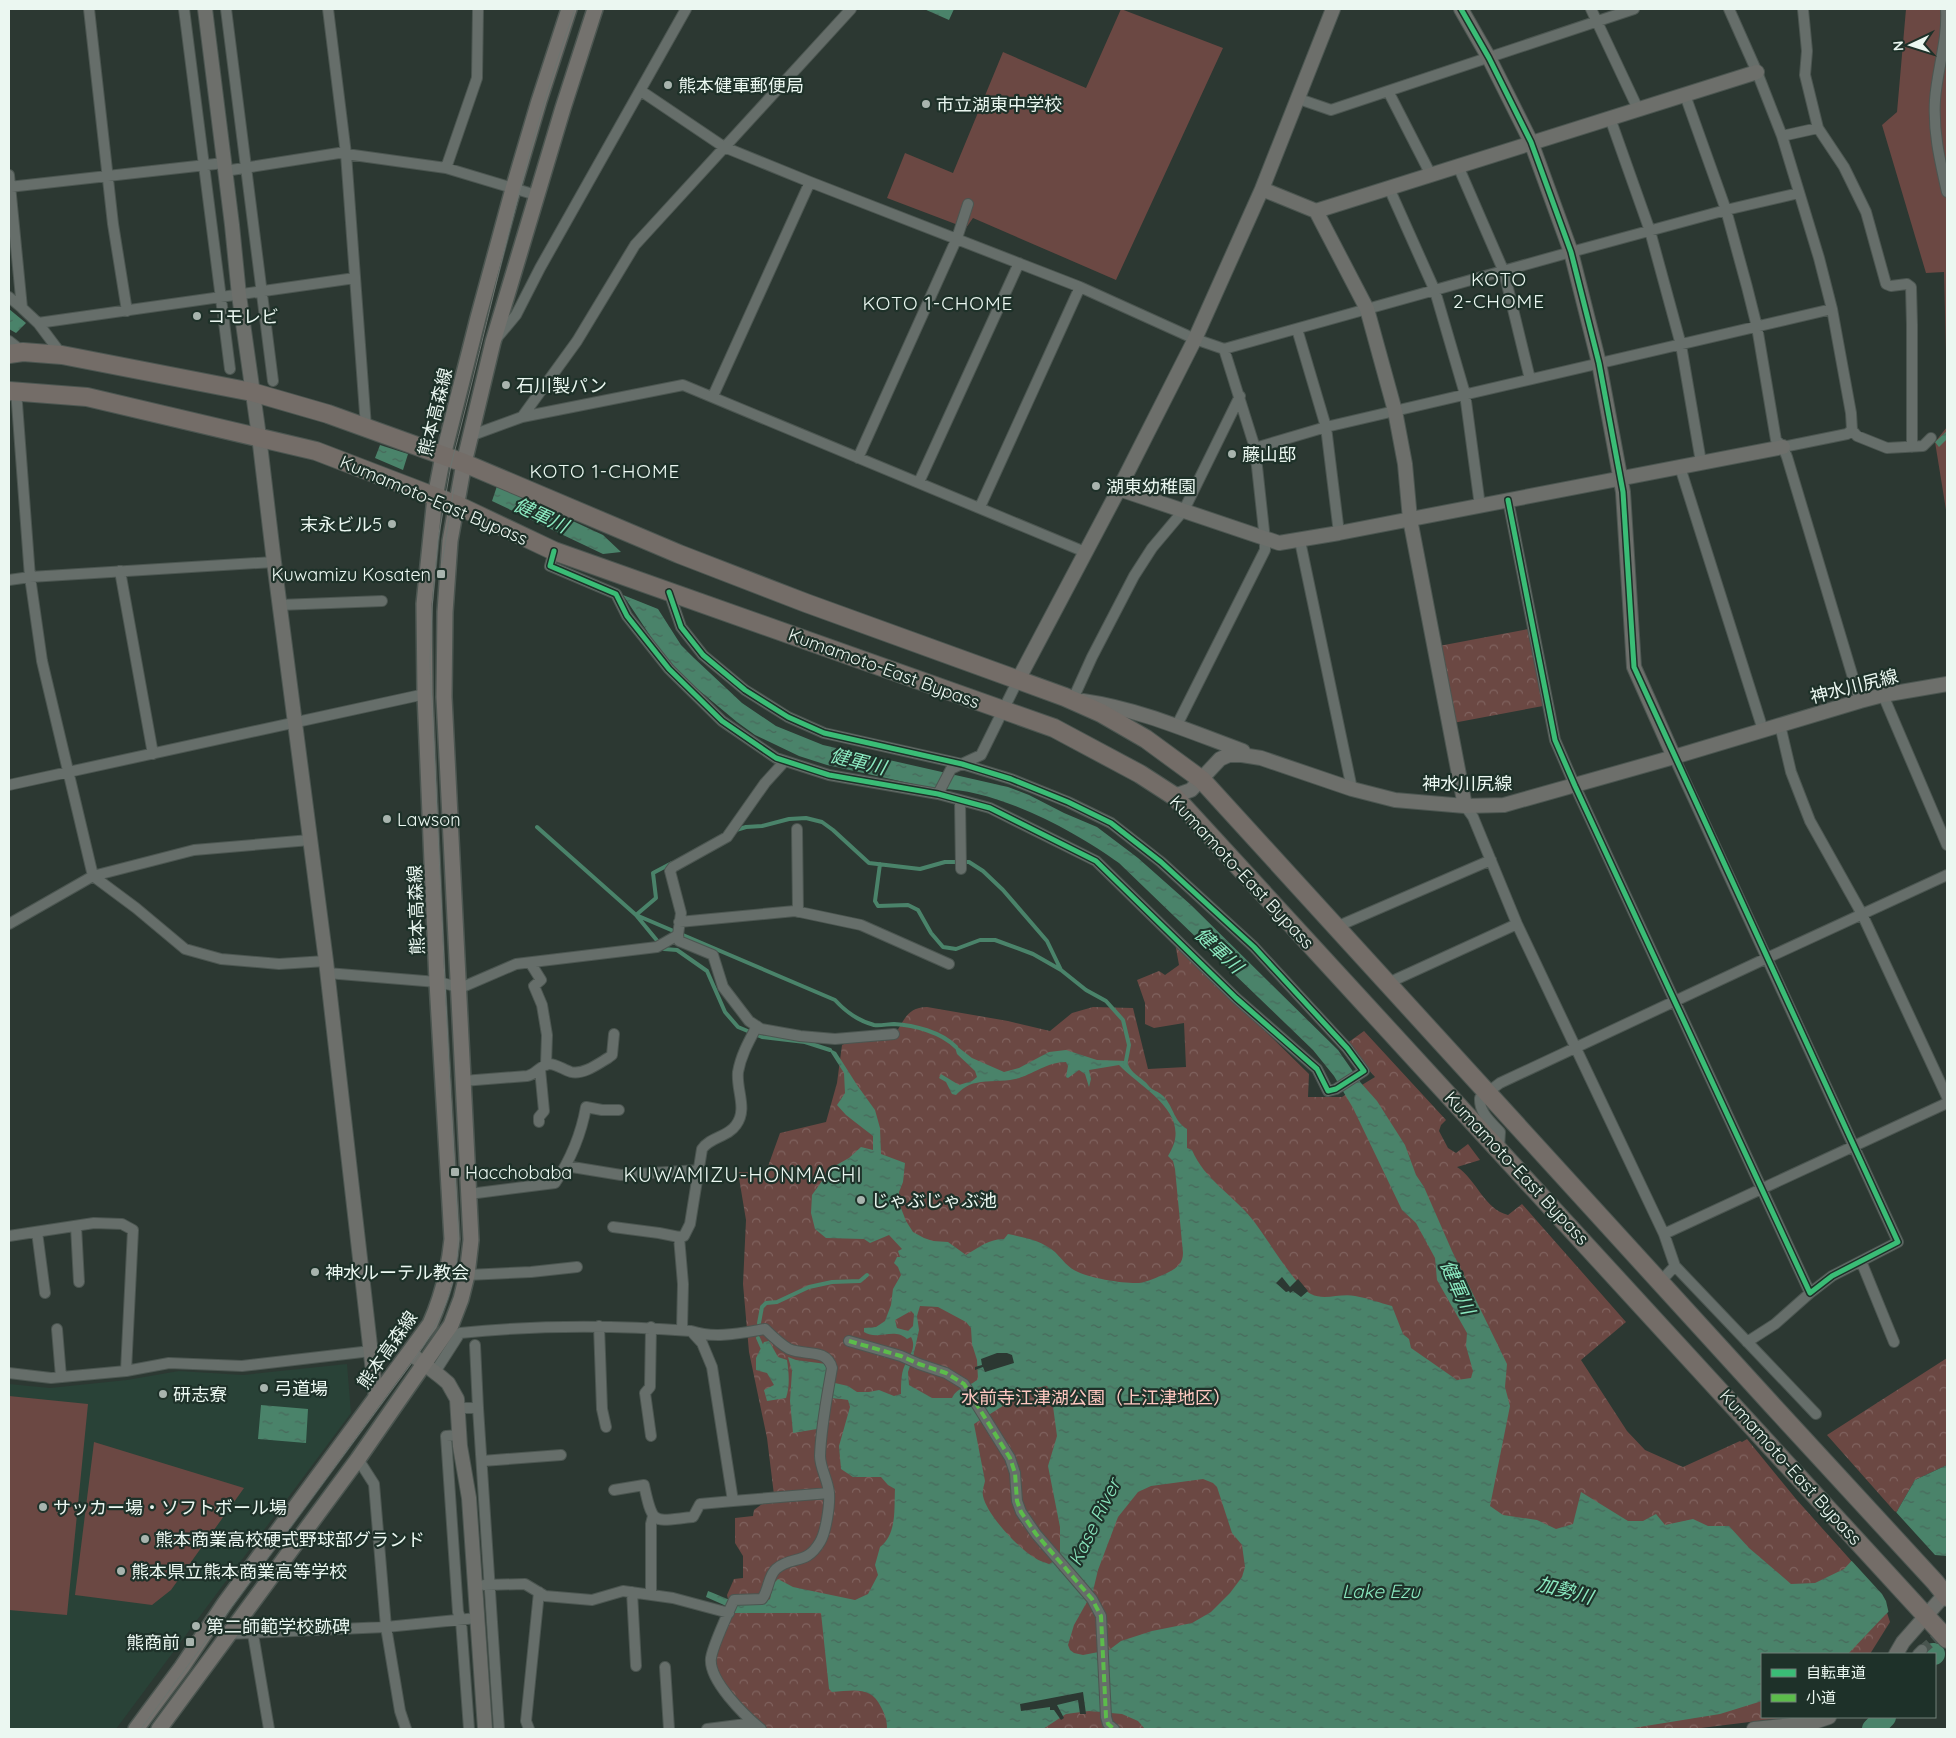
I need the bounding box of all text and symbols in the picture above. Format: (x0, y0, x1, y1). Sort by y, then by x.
north arrow (1886, 20, 1936, 70)
text: N (1889, 40, 1907, 52)
place label: 熊本健軍郵便局 (678, 74, 804, 97)
marker: 熊本健軍郵便局 (662, 79, 674, 91)
place label: 市立湖東中学校 (936, 93, 1062, 116)
marker: 市立湖東中学校 (920, 98, 932, 110)
district label: KOTO 2-CHOME (1453, 267, 1545, 313)
district label: KOTO 1-CHOME (863, 291, 1013, 315)
place label: コモレビ (207, 305, 279, 328)
marker: コモレビ (191, 310, 203, 322)
street label: 熊本高森線 (413, 366, 457, 458)
place label: 石川製パン (516, 374, 607, 397)
marker: 石川製パン (500, 379, 512, 391)
place label: 藤山邸 (1242, 443, 1296, 466)
marker: 藤山邸 (1226, 448, 1238, 460)
street label: Kumamoto-East Bypass (337, 450, 531, 550)
district label: KOTO 1-CHOME (530, 459, 680, 483)
place label: 湖東幼稚園 (1106, 475, 1196, 498)
marker: 湖東幼稚園 (1090, 480, 1102, 492)
water label: 健軍川 (510, 492, 574, 539)
place label: 末永ビル5 (300, 513, 382, 536)
marker: 末永ビル5 (386, 518, 398, 530)
place label: Kuwamizu Kosaten (272, 563, 431, 586)
marker: Kuwamizu Kosaten (435, 568, 447, 580)
street label: Kumamoto-East Bypass (785, 623, 983, 713)
street label: 神水川尻線 (1808, 664, 1900, 708)
water label: 健軍川 (827, 742, 890, 780)
street label: 神水川尻線 (1422, 772, 1512, 795)
street label: Kumamoto-East Bypass (1165, 790, 1319, 954)
place label: Lawson (397, 808, 461, 831)
marker: Lawson (381, 813, 393, 825)
street label: 熊本高森線 (403, 865, 429, 955)
water label: 健軍川 (1190, 922, 1249, 980)
street label: Kumamoto-East Bypass (1440, 1086, 1594, 1250)
place label: Hacchobaba (465, 1161, 572, 1184)
district label: KUWAMIZU-HONMACHI (624, 1162, 862, 1187)
marker: Hacchobaba (449, 1166, 461, 1178)
place label: じゃぶじゃぶ池 (871, 1189, 997, 1212)
marker: じゃぶじゃぶ池 (855, 1194, 867, 1206)
water label: 健軍川 (1435, 1256, 1481, 1320)
place label: 神水ルーテル教会 (325, 1261, 469, 1284)
marker: 神水ルーテル教会 (309, 1266, 321, 1278)
street label: 熊本高森線 (352, 1307, 422, 1393)
place label: 弓道場 (274, 1377, 328, 1400)
marker: 弓道場 (258, 1382, 270, 1394)
place label: 研志寮 (173, 1383, 227, 1406)
street label: Kumamoto-East Bypass (1715, 1384, 1867, 1550)
park label: 水前寺江津湖公園（上江津地区） (961, 1386, 1231, 1409)
marker: 研志寮 (157, 1388, 169, 1400)
water label: Kase River (1063, 1472, 1127, 1569)
place label: サッカー場・ソフトボール場 (53, 1496, 287, 1519)
marker: サッカー場・ソフトボール場 (37, 1501, 49, 1513)
place label: 熊本商業高校硬式野球部グランド (155, 1528, 425, 1551)
marker: 熊本商業高校硬式野球部グランド (139, 1533, 151, 1545)
place label: 熊本県立熊本商業高等学校 (131, 1560, 347, 1583)
marker: 熊本県立熊本商業高等学校 (115, 1565, 127, 1577)
water label: 加勢川 (1534, 1571, 1598, 1609)
water label: Lake Ezu (1342, 1579, 1421, 1603)
place label: 第二師範学校跡碑 (206, 1615, 350, 1638)
marker: 第二師範学校跡碑 (190, 1620, 202, 1632)
place label: 熊商前 (126, 1631, 180, 1654)
marker: 熊商前 (184, 1636, 196, 1648)
legend (1761, 1653, 1936, 1718)
text: 自転車道 (1806, 1663, 1866, 1682)
text: 小道 (1806, 1688, 1836, 1707)

